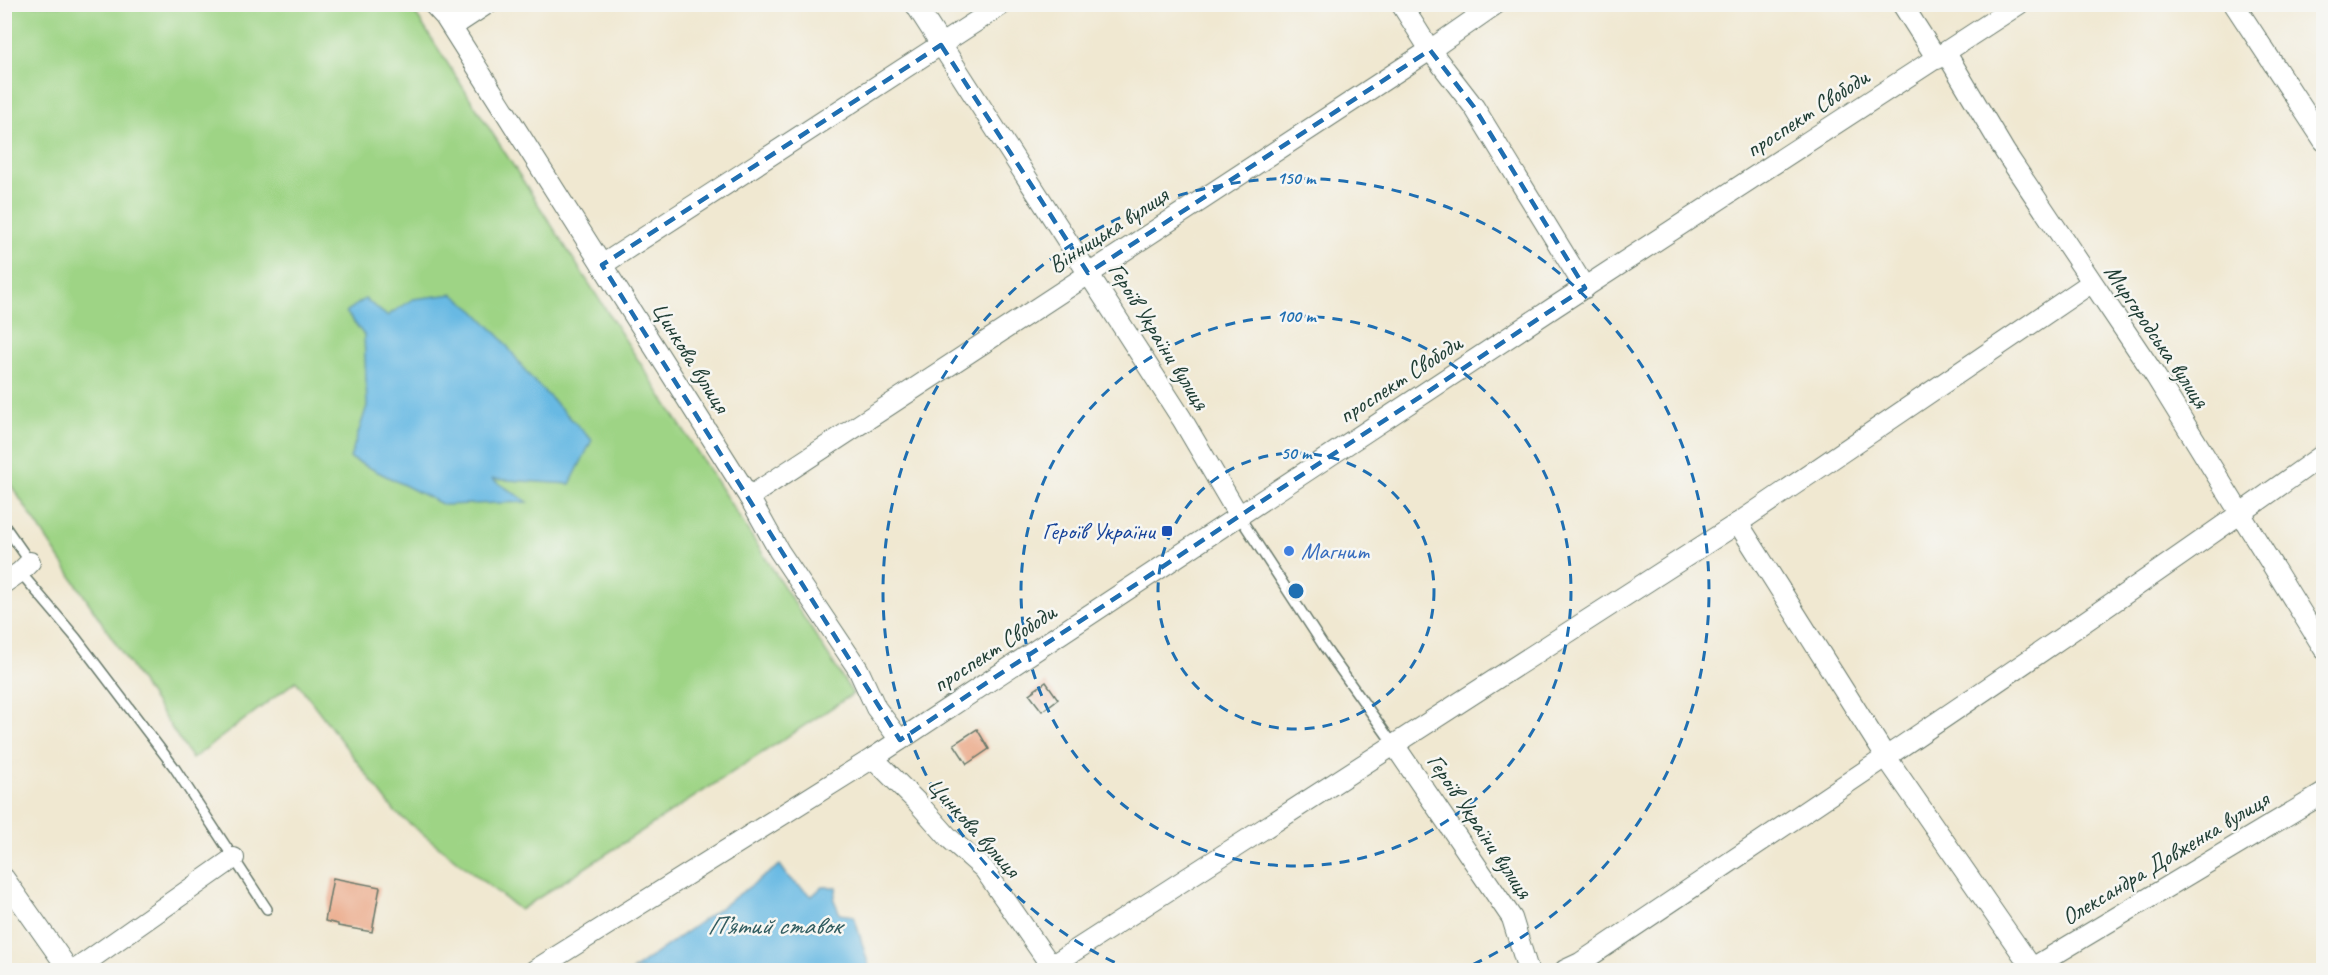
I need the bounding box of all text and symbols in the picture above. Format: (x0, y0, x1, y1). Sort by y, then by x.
street label: проспект Свободи (1740, 61, 1876, 164)
text: 150 m (1277, 167, 1317, 189)
street label: Вінницька вулиця (1043, 179, 1175, 280)
street label: Героїв України вулиця (1102, 257, 1217, 417)
street label: Миргородська вулиця (2098, 258, 2217, 415)
street label: Цинкова вулиця (645, 296, 738, 420)
text: 100 m (1277, 305, 1317, 327)
street label: проспект Свободи (1333, 327, 1469, 430)
text: 50 m (1281, 442, 1313, 464)
place label: Героїв України (1042, 516, 1157, 546)
marker: Героїв України (1160, 524, 1174, 538)
place label: Магнит (1301, 536, 1370, 566)
marker: Магнит (1282, 544, 1296, 558)
centre of rings (1286, 581, 1306, 601)
street label: проспект Свободи (927, 596, 1063, 699)
street label: Героїв України вулиця (1420, 748, 1540, 905)
street label: Цинкова вулиця (921, 770, 1028, 885)
street label: Олександра Довженка вулиця (2056, 783, 2276, 932)
water label: П’ятий ставок (707, 909, 845, 942)

